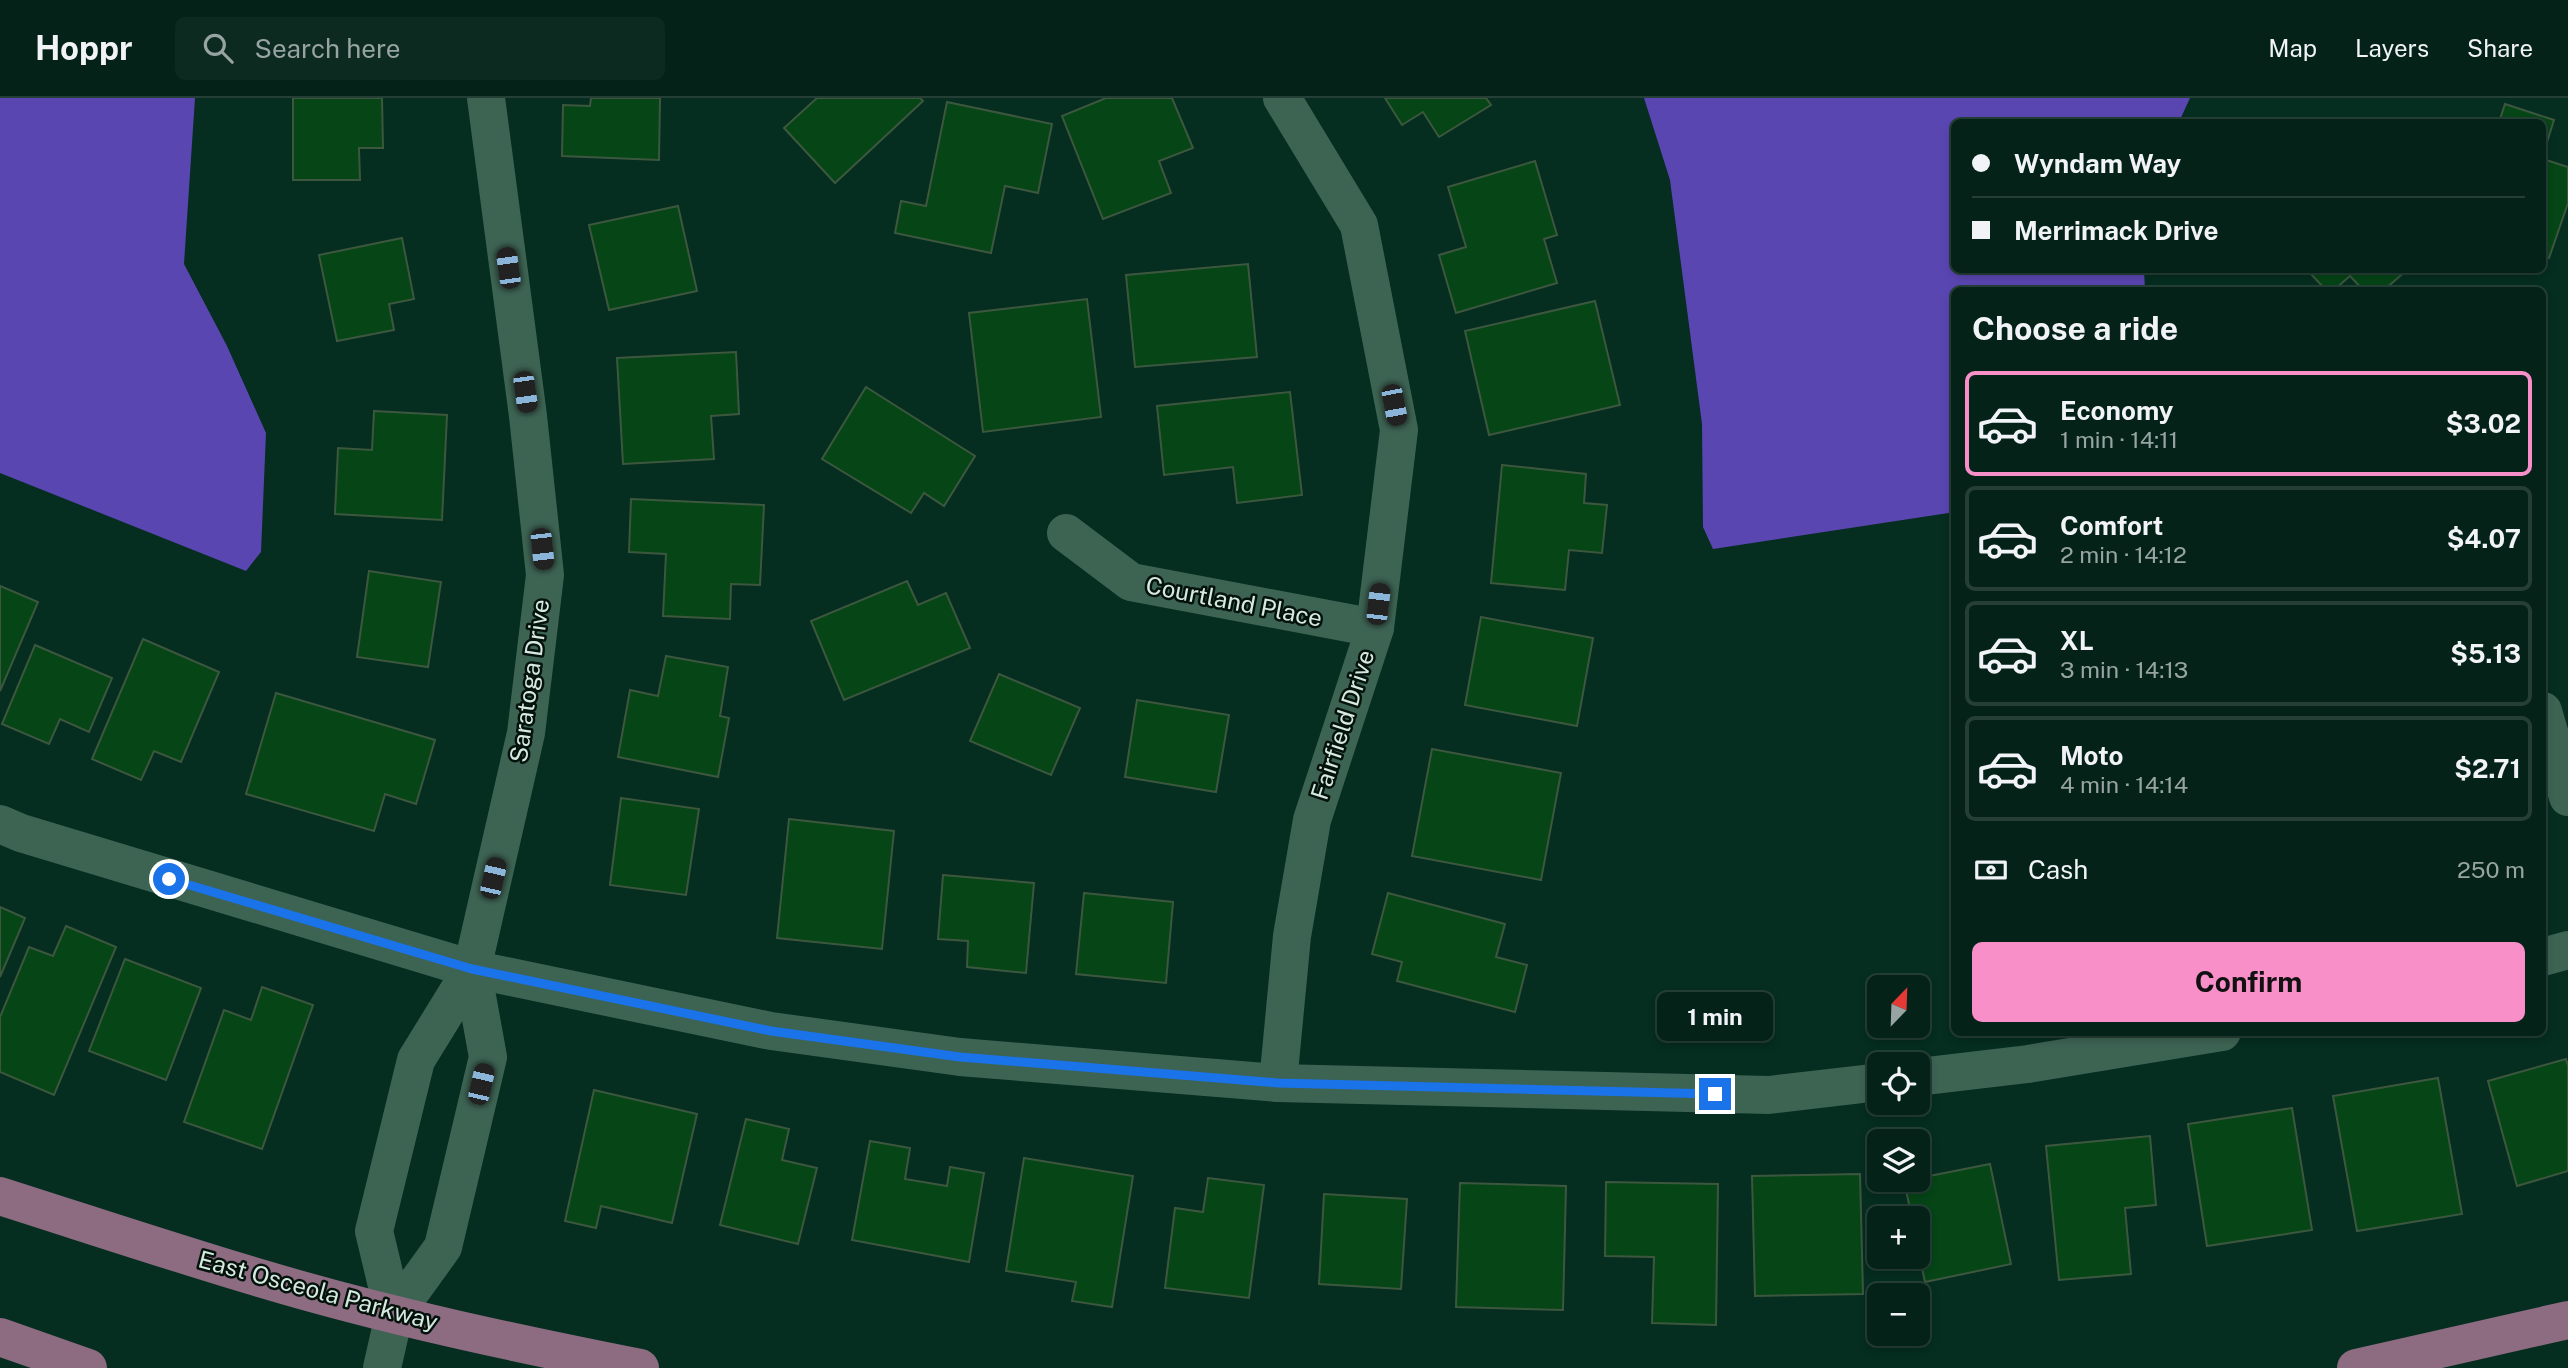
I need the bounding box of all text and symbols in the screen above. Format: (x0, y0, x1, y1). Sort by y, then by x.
search box (175, 17, 665, 80)
text: Hoppr (35, 29, 133, 67)
icon: search (199, 29, 237, 67)
text: Search here (255, 33, 401, 64)
text: Map (2268, 34, 2317, 62)
text: Layers (2355, 34, 2429, 62)
text: Share (2467, 34, 2533, 62)
text: Wyndam Way (2014, 148, 2181, 179)
text: Merrimack Drive (2014, 215, 2218, 246)
car (495, 246, 522, 290)
text: Choose a ride (1972, 310, 2178, 347)
car (512, 370, 539, 414)
car (1380, 382, 1409, 428)
icon: car (1976, 392, 2039, 455)
text: Economy (2060, 395, 2173, 426)
text: $3.02 (2446, 408, 2521, 439)
text: 1 min · 14:11 (2060, 426, 2178, 453)
icon: car (1976, 507, 2039, 570)
text: Comfort (2060, 510, 2163, 541)
text: $4.07 (2447, 523, 2521, 554)
car (530, 527, 555, 571)
text: 2 min · 14:12 (2060, 541, 2187, 568)
street label: Courtland Place (1144, 570, 1325, 632)
car (1366, 582, 1391, 626)
street label: Saratoga Drive (504, 597, 554, 764)
icon: car (1976, 622, 2039, 685)
text: XL (2060, 625, 2094, 656)
text: $5.13 (2450, 638, 2521, 669)
street label: Fairfield Drive (1305, 646, 1379, 803)
text: 3 min · 14:13 (2060, 656, 2188, 683)
icon: car (1976, 737, 2039, 800)
text: Moto (2060, 740, 2123, 771)
text: $2.71 (2454, 753, 2521, 784)
text: 4 min · 14:14 (2060, 771, 2188, 798)
icon: cash (1972, 851, 2010, 889)
text: Cash (2028, 854, 2088, 885)
car (479, 855, 508, 901)
text: 250 m (2457, 856, 2525, 883)
route start (153, 863, 185, 895)
button: Confirm (1972, 942, 2525, 1022)
north arrow (1867, 975, 1930, 1038)
map controls (1867, 975, 1930, 1346)
callout: 1 min (1657, 992, 1773, 1042)
text: 1 min (1687, 1003, 1743, 1030)
button: locate (1867, 1052, 1930, 1115)
car (467, 1061, 496, 1107)
route end (1699, 1078, 1731, 1110)
button: layers (1867, 1129, 1930, 1192)
button: + (1867, 1206, 1930, 1269)
street label: East Osceola Parkway (196, 1245, 441, 1336)
button: − (1867, 1283, 1930, 1346)

